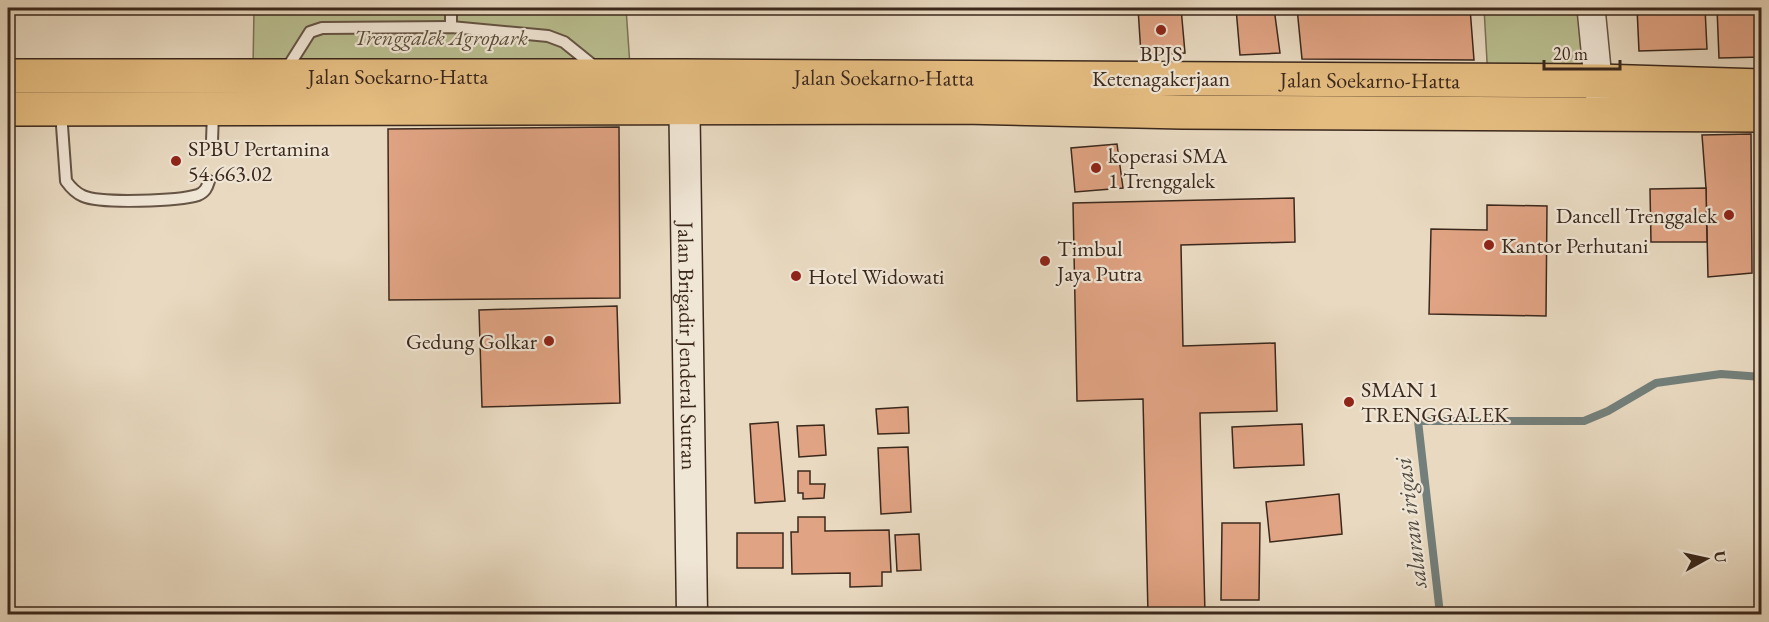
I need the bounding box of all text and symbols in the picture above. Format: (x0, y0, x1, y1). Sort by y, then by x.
park label: Trenggalek Agropark (354, 23, 528, 52)
marker: BPJS Ketenagakerjaan (1154, 23, 1168, 37)
scale bar (1544, 33, 1620, 71)
place label: BPJS Ketenagakerjaan (1092, 39, 1230, 93)
text: 20 m (1553, 42, 1588, 65)
street label: Jalan Soekarno-Hatta (306, 62, 488, 91)
street label: Jalan Soekarno-Hatta (792, 62, 974, 92)
street label: Jalan Soekarno-Hatta (1278, 65, 1460, 95)
place label: SPBU Pertamina 54.663.02 (188, 134, 330, 188)
place label: koperasi SMA 1 Trenggalek (1108, 141, 1228, 195)
marker: SPBU Pertamina 54.663.02 (169, 154, 183, 168)
marker: koperasi SMA 1 Trenggalek (1089, 161, 1103, 175)
place label: Dancell Trenggalek (1556, 201, 1718, 230)
marker: Dancell Trenggalek (1722, 208, 1736, 222)
street label: Jalan Brigadir Jenderal Sutran (672, 220, 704, 471)
place label: Kantor Perhutani (1501, 231, 1649, 260)
place label: Timbul Jaya Putra (1055, 234, 1143, 288)
marker: Kantor Perhutani (1482, 238, 1496, 252)
marker: Timbul Jaya Putra (1038, 254, 1052, 268)
place label: Hotel Widowati (808, 262, 945, 291)
marker: Hotel Widowati (789, 269, 803, 283)
place label: Gedung Golkar (406, 327, 538, 356)
marker: Gedung Golkar (542, 334, 556, 348)
place label: SMAN 1 TRENGGALEK (1361, 375, 1510, 429)
marker: SMAN 1 TRENGGALEK (1342, 395, 1356, 409)
water label: saluran irigasi (1386, 455, 1434, 591)
north arrow (1676, 529, 1736, 589)
text: U (1709, 550, 1732, 564)

